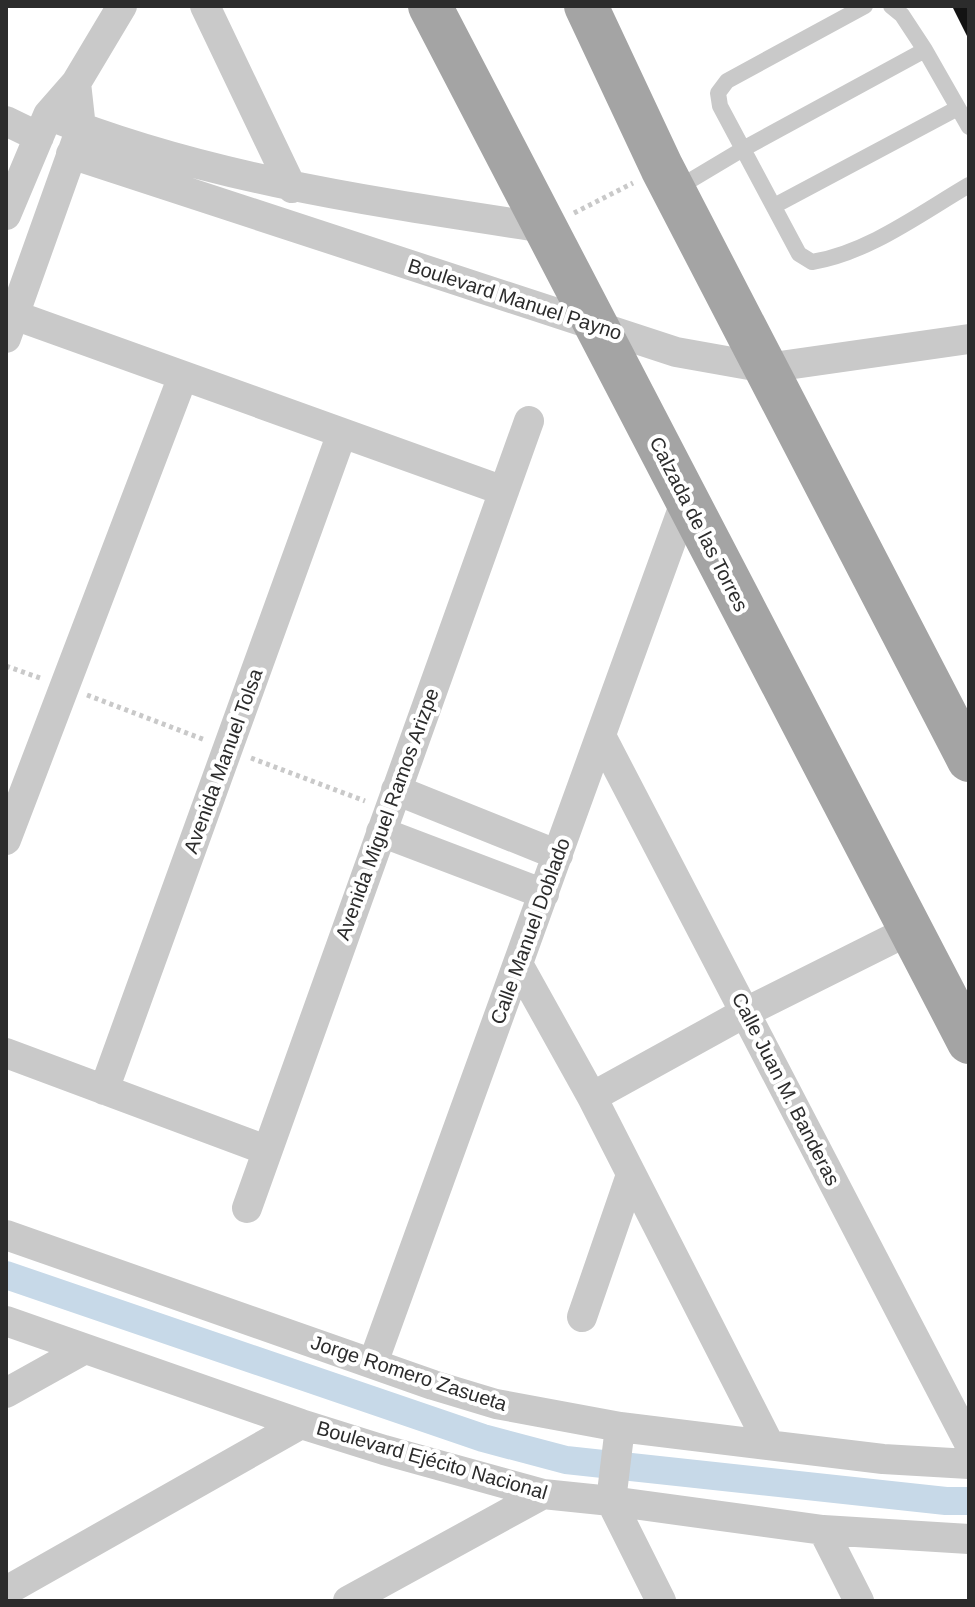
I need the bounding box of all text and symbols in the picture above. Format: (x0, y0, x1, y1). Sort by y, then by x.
street label: Boulevard Manuel Payno (405, 254, 625, 344)
street label: Calzada de las Torres (645, 433, 753, 615)
street label: Avenida Manuel Tolsa (179, 665, 267, 856)
street label: Avenida Miguel Ramos Arizpe (331, 685, 443, 943)
street label: Calle Manuel Doblado (486, 835, 574, 1027)
street label: Calle Juan M. Banderas (728, 989, 844, 1189)
street label: Jorge Romero Zasueta (308, 1331, 510, 1415)
street label: Boulevard Ejécito Nacional (314, 1416, 550, 1504)

